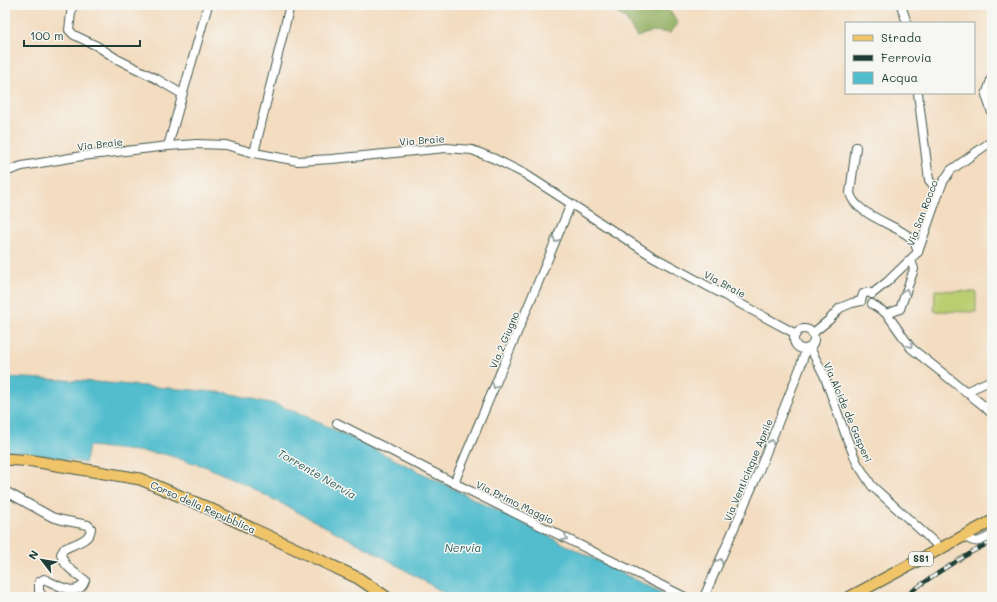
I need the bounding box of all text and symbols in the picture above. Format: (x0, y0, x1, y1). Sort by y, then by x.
scale bar (24, 22, 140, 48)
legend (845, 22, 975, 94)
text: 100 m (30, 27, 64, 43)
text: Strada (881, 29, 922, 45)
text: Ferrovia (881, 49, 932, 65)
text: Acqua (881, 69, 918, 85)
street label: Via Braie (399, 131, 445, 149)
street label: Via Braie (76, 134, 124, 154)
street label: Via San Rocco (903, 178, 941, 248)
one-way arrow (553, 235, 561, 243)
street label: Via Braie (702, 267, 748, 301)
one-way arrow (902, 287, 910, 294)
street label: Via 2 Giugno (486, 309, 522, 371)
one-way arrow (906, 341, 913, 348)
street label: Via Alcide de Gasperi (821, 360, 875, 464)
one-way arrow (492, 381, 500, 389)
street label: Via Venticinque Aprile (720, 417, 776, 523)
one-way arrow (766, 438, 774, 445)
water label: Torrente Nervia (275, 445, 359, 502)
street label: Corso della Repubblica (148, 477, 258, 537)
street label: Via Primo Maggio (474, 477, 556, 527)
one-way arrow (560, 533, 568, 540)
north arrow (22, 540, 62, 580)
water label: Nervia (445, 540, 481, 555)
text: N (24, 547, 42, 562)
road number: SS1 (909, 552, 933, 566)
one-way arrow (715, 558, 723, 566)

